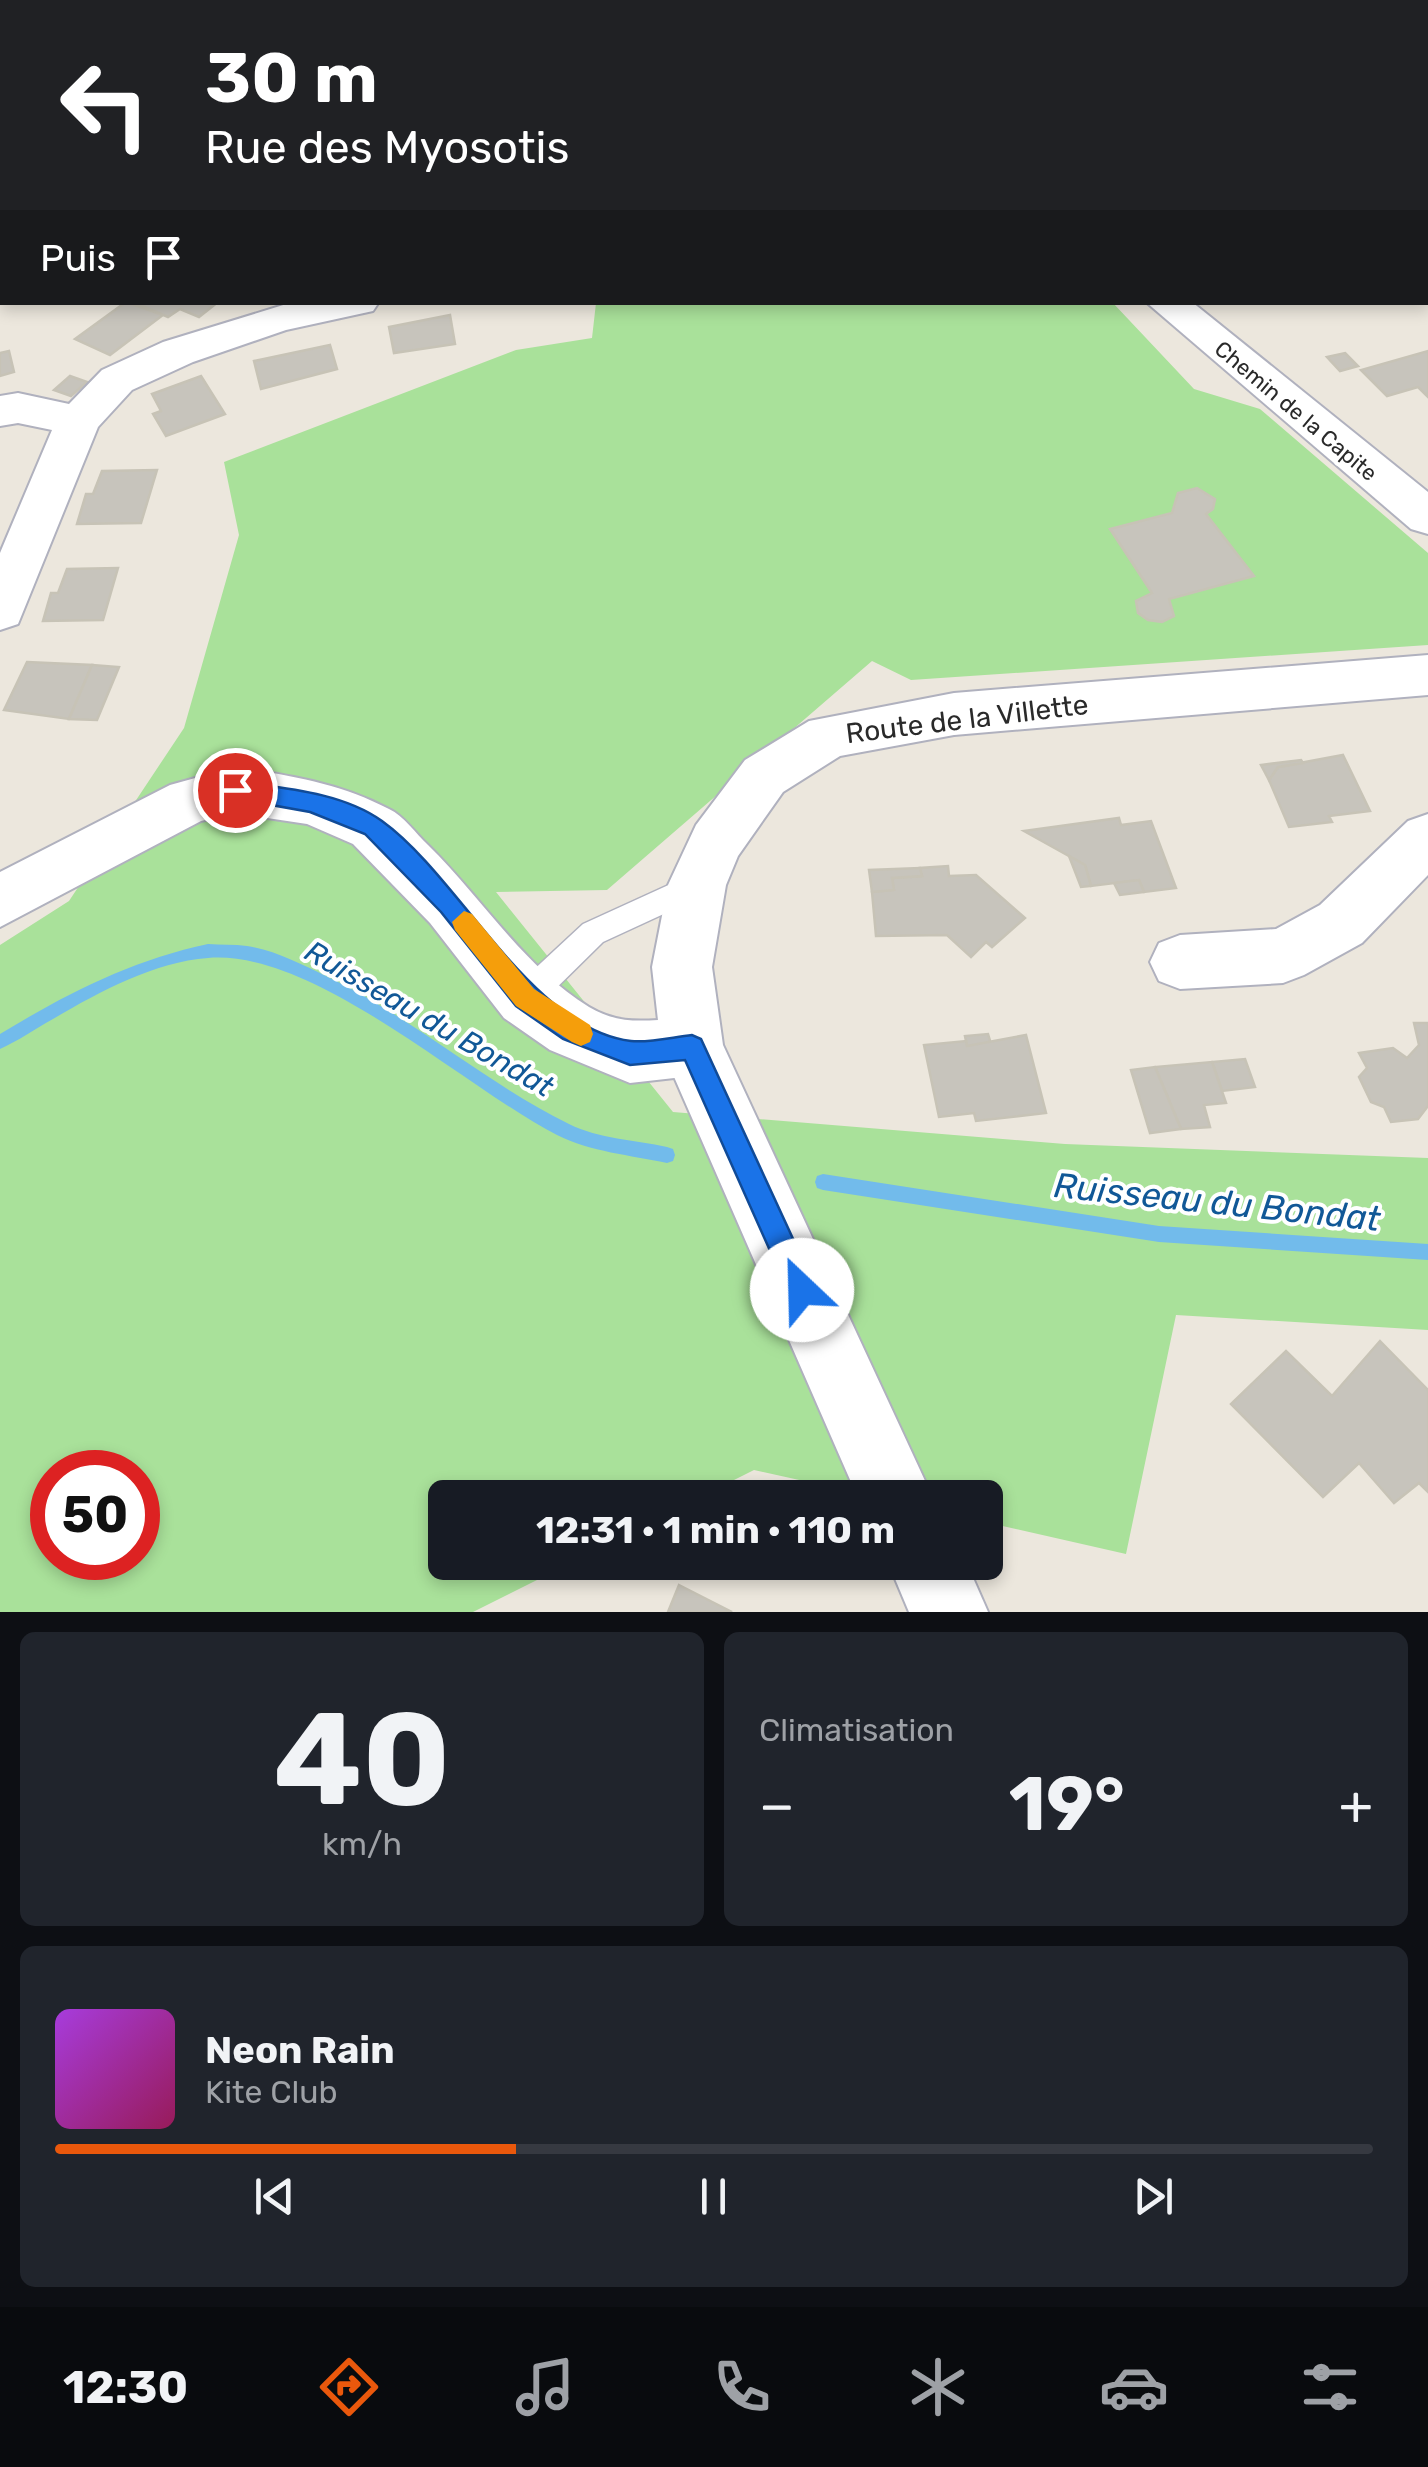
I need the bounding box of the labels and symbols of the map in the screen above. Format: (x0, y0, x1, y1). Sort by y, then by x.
street label: Chemin de la Capite (1209, 335, 1383, 487)
street label: Route de la Villette (844, 688, 1090, 750)
pin (193, 748, 278, 833)
water label: Ruisseau du Bondat (298, 933, 560, 1105)
water label: Ruisseau du Bondat (1052, 1164, 1383, 1240)
position arrow (750, 1238, 854, 1342)
speed limit sign: 50 (30, 1450, 160, 1580)

